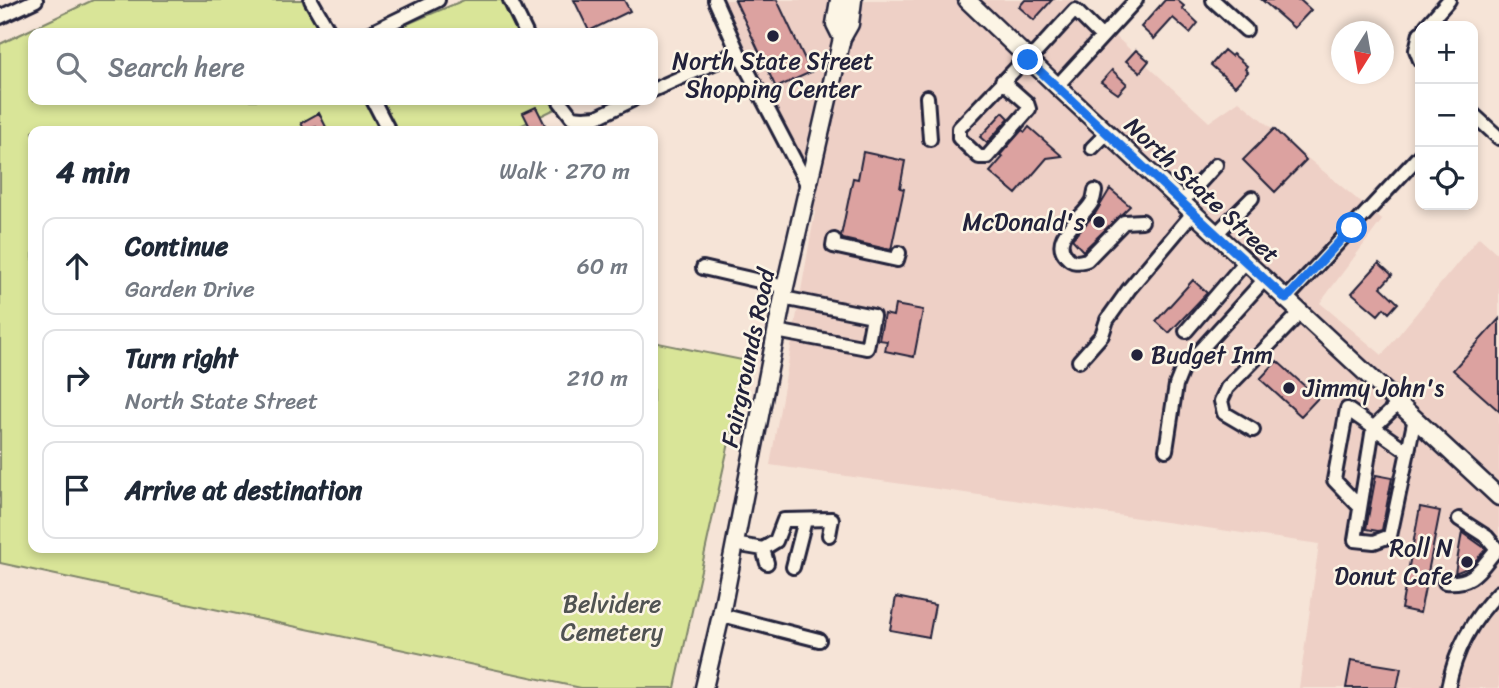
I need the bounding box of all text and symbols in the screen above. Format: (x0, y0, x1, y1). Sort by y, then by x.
north arrow (1331, 21, 1394, 84)
map controls (1415, 21, 1478, 210)
button: + (1415, 21, 1478, 84)
search box (28, 28, 658, 105)
marker: North State Street Shopping Center (765, 28, 781, 44)
place label: North State Street Shopping Center (672, 40, 874, 110)
text: Search here (108, 44, 245, 90)
route end (1012, 44, 1043, 75)
icon: search (52, 48, 90, 86)
button: − (1415, 84, 1478, 147)
street label: North State Street (1114, 106, 1290, 274)
text: 4 min (56, 145, 130, 199)
button: locate (1415, 147, 1478, 210)
text: Walk · 270 m (499, 151, 630, 192)
place label: McDonald's (962, 201, 1085, 243)
route start (1336, 212, 1367, 243)
marker: McDonald's (1091, 214, 1107, 230)
text: Continue (125, 223, 228, 269)
text: 60 m (577, 246, 628, 287)
icon: ahead (58, 247, 96, 285)
street label: Fairgrounds Road (709, 263, 788, 451)
text: Garden Drive (125, 269, 255, 310)
place label: Budget Inm (1151, 334, 1273, 376)
text: Turn right (125, 335, 238, 381)
marker: Budget Inm (1129, 347, 1145, 363)
text: 210 m (567, 358, 628, 399)
icon: right (58, 359, 96, 397)
place label: Jimmy John's (1302, 367, 1444, 409)
marker: Jimmy John's (1281, 380, 1297, 396)
text: North State Street (125, 381, 318, 422)
text: Arrive at destination (125, 467, 362, 513)
icon: arrive (58, 471, 96, 509)
place label: Roll N Donut Cafe (1334, 527, 1453, 597)
marker: Roll N Donut Cafe (1459, 554, 1475, 570)
park label: Belvidere Cemetery (561, 583, 664, 653)

